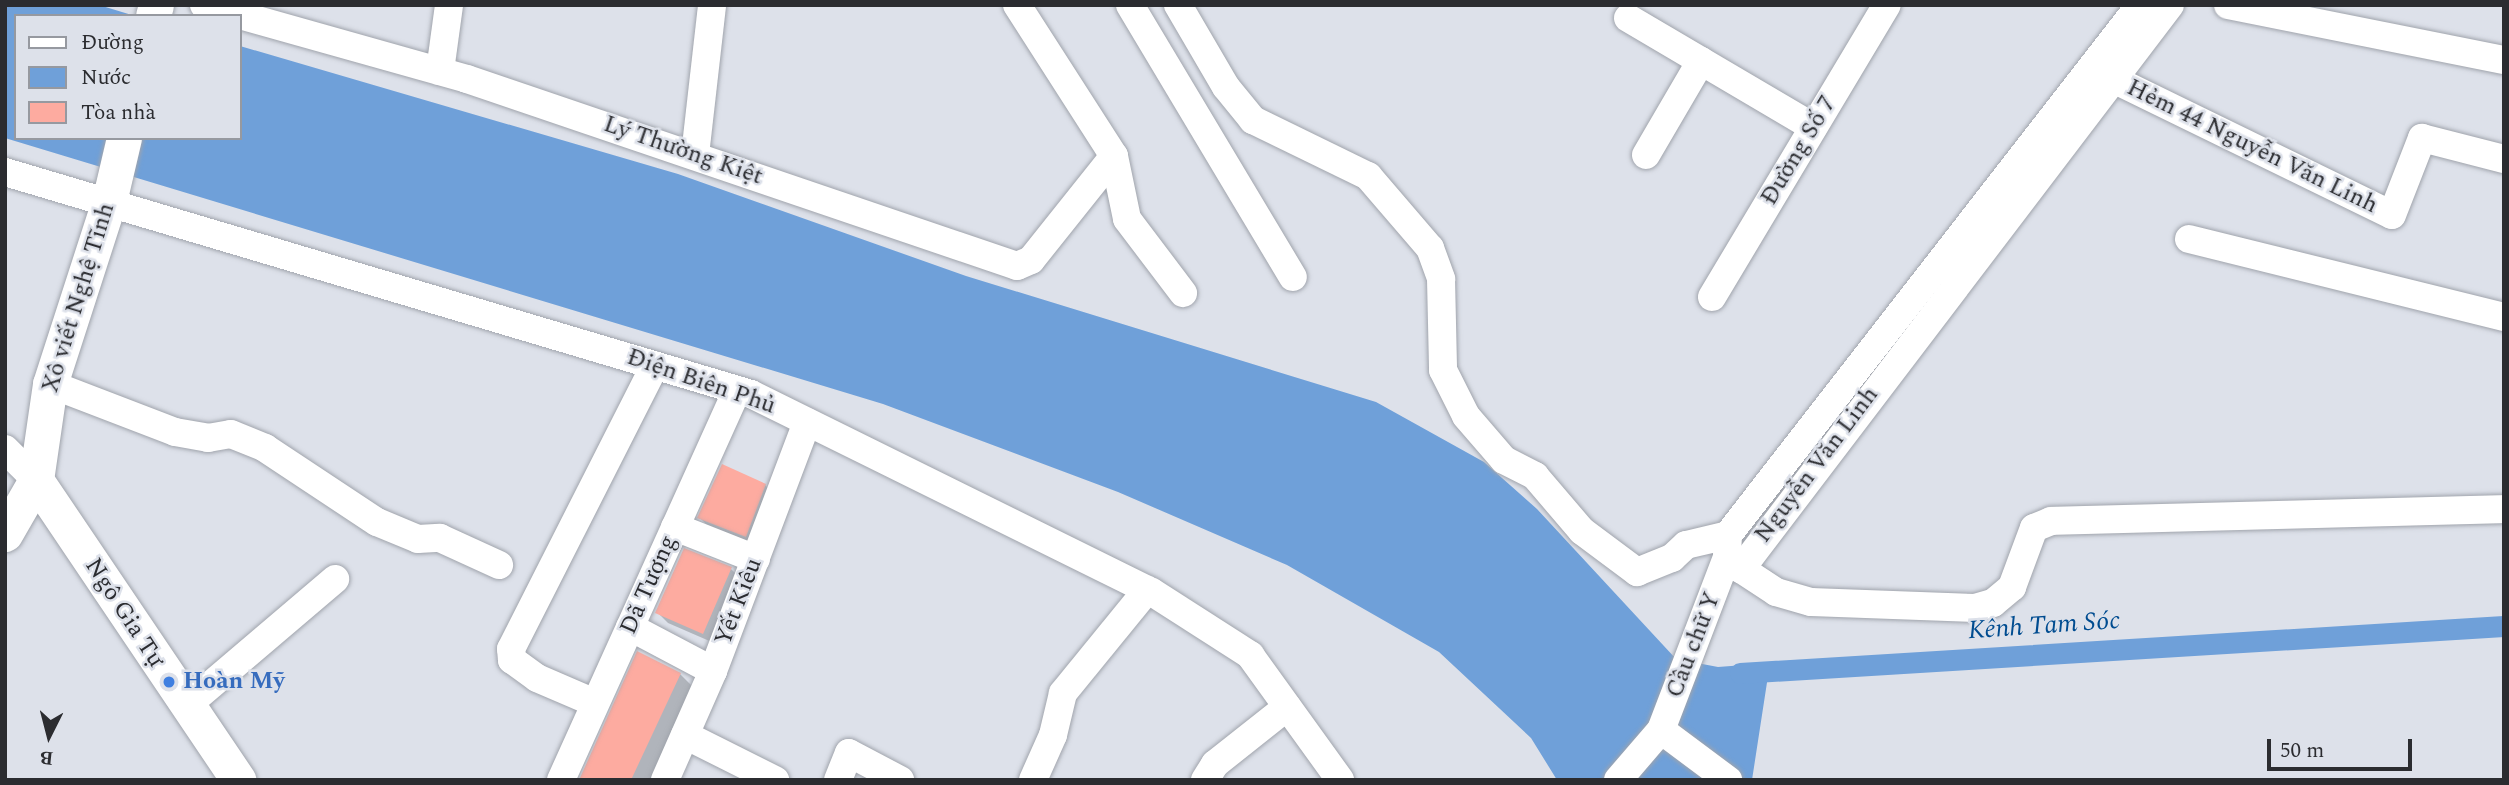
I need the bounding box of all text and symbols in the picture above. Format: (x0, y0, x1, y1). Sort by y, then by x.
legend (14, 14, 242, 140)
text: Đường (81, 27, 144, 59)
text: Nước (81, 62, 131, 94)
street label: Hẻm 44 Nguyễn Văn Linh (2122, 74, 2382, 220)
street label: Đường Số 7 (1755, 91, 1843, 211)
text: Tòa nhà (81, 97, 156, 129)
street label: Lý Thường Kiệt (600, 110, 766, 192)
street label: Xô viết Nghệ Tĩnh (36, 200, 122, 396)
street label: Điện Biên Phủ (623, 343, 779, 421)
street label: Nguyễn Văn Linh (1749, 381, 1885, 549)
street label: Dã Tượng (614, 531, 684, 639)
street label: Ngô Gia Tự (78, 553, 170, 673)
street label: Yết Kiêu (709, 554, 769, 650)
street label: Cầu chữ Y (1661, 588, 1727, 702)
water label: Kênh Tam Sóc (1967, 605, 2121, 647)
place label: Hoàn Mỹ (183, 668, 285, 696)
marker: Hoàn Mỹ (161, 674, 177, 690)
north arrow (14, 701, 84, 771)
scale bar (2271, 726, 2416, 770)
text: 50 m (2280, 735, 2324, 767)
text: B (39, 742, 55, 773)

